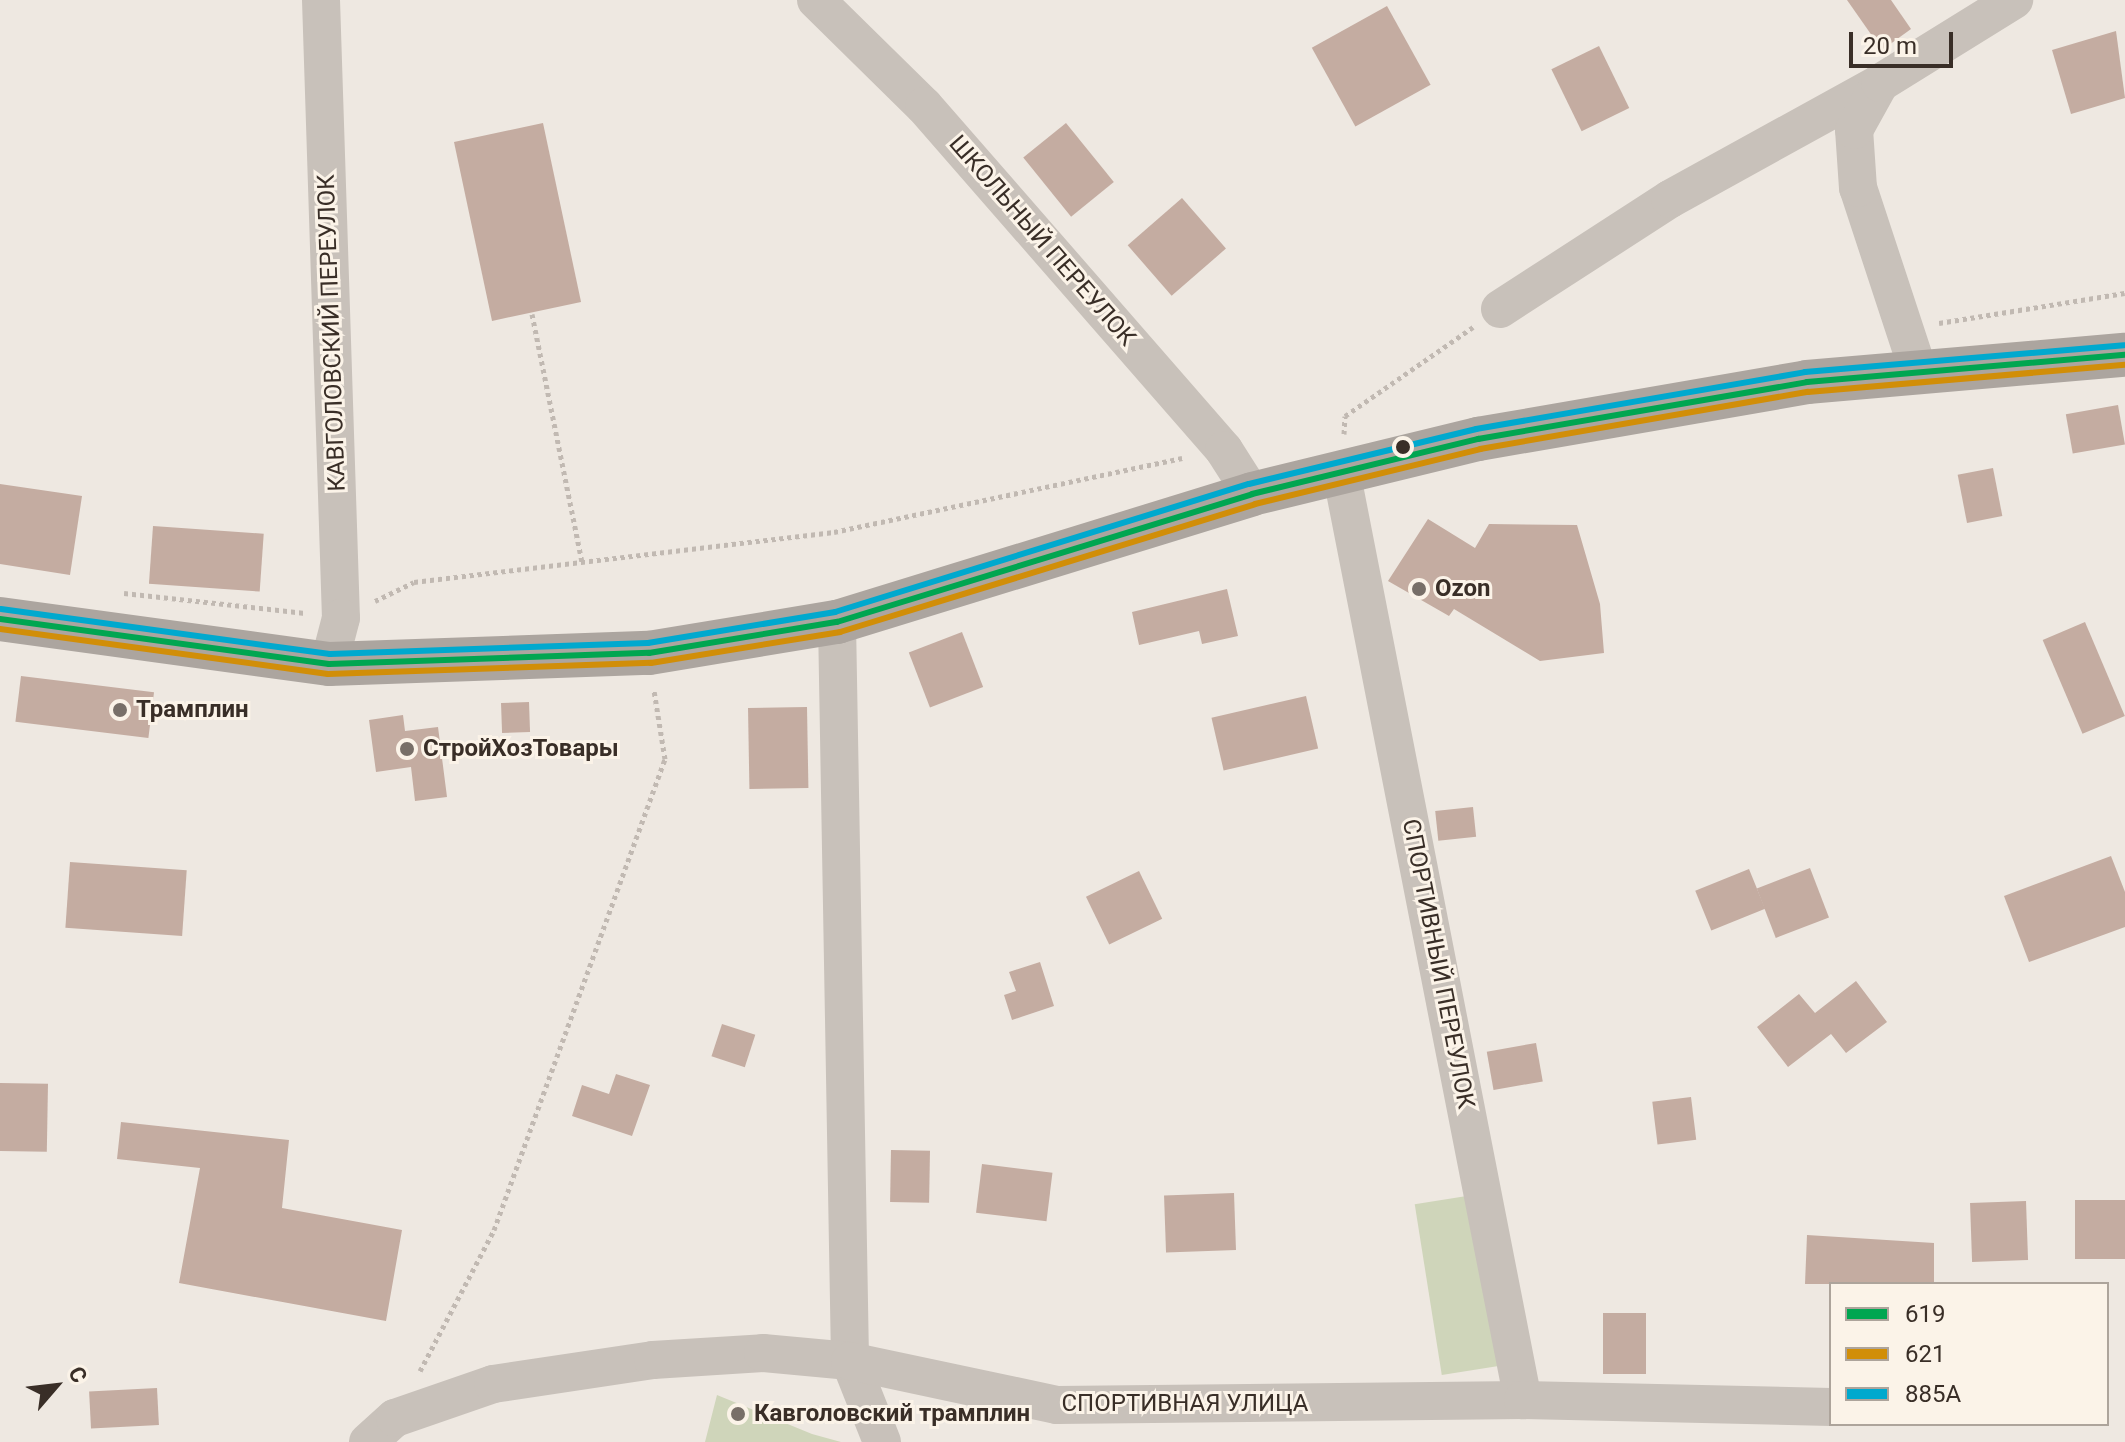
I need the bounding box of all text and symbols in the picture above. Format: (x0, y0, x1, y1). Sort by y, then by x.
scale bar (1853, 16, 1957, 66)
text: 20 m (1863, 32, 1917, 60)
street label: ШКОЛЬНЫЙ ПЕРЕУЛОК (943, 130, 1141, 352)
street label: КАВГОЛОВСКИЙ ПЕРЕУЛОК (312, 174, 352, 492)
unlabelled marker (1395, 439, 1411, 455)
place label: Ozon (1435, 575, 1491, 603)
marker: Ozon (1410, 580, 1428, 598)
place label: Трамплин (136, 696, 249, 724)
marker: Трамплин (111, 701, 129, 719)
place label: СтройХозТовары (423, 735, 619, 763)
marker: СтройХозТовары (398, 740, 416, 758)
street label: СПОРТИВНЫЙ ПЕРЕУЛОК (1396, 817, 1480, 1111)
legend (1829, 1282, 2109, 1426)
text: 619 (1905, 1300, 1945, 1328)
text: 621 (1905, 1340, 1945, 1368)
north arrow (16, 1346, 96, 1426)
text: С (63, 1362, 92, 1387)
text: 885А (1905, 1380, 1961, 1408)
street label: СПОРТИВНАЯ УЛИЦА (1061, 1390, 1309, 1418)
place label: Кавголовский трамплин (754, 1400, 1030, 1428)
marker: Кавголовский трамплин (729, 1405, 747, 1423)

